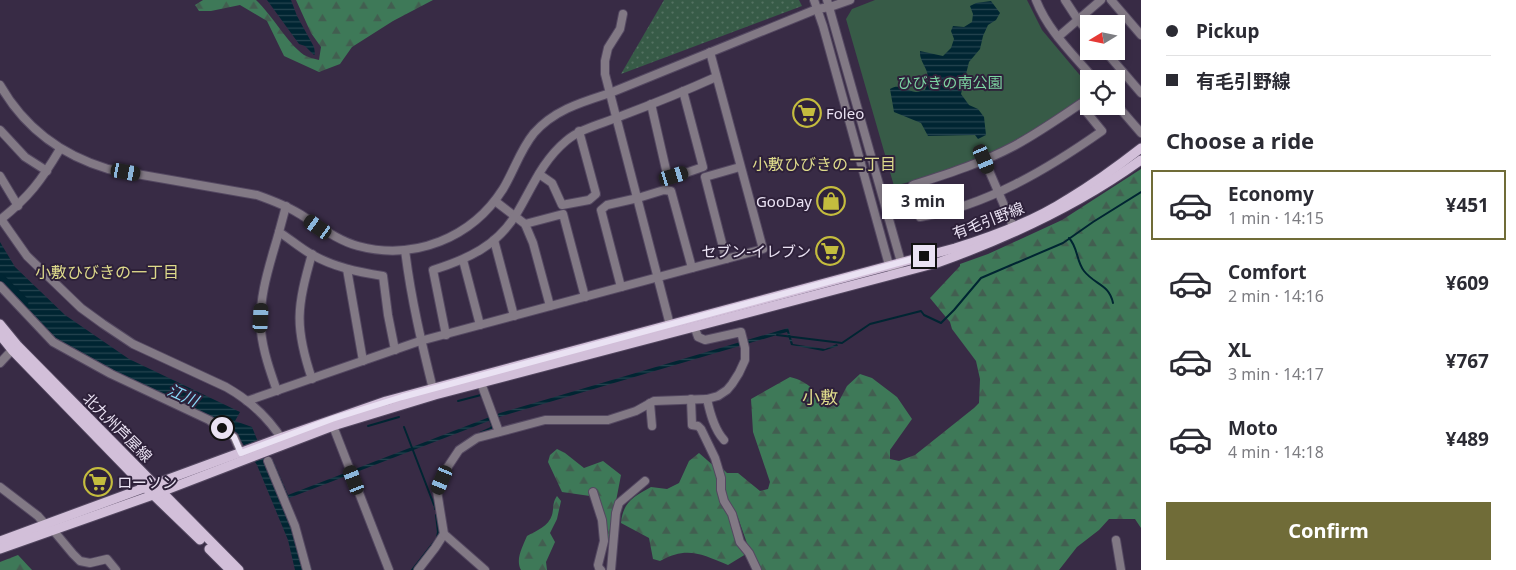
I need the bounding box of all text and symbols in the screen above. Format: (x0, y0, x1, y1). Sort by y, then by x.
north arrow (1080, 15, 1125, 60)
map controls (1080, 15, 1125, 115)
text: Pickup (1196, 18, 1259, 44)
text: 有毛引野線 (1196, 68, 1291, 94)
button: locate (1080, 70, 1125, 115)
park label: ひびきの南公園 (897, 72, 1003, 92)
supermarket icon: Foleo (792, 98, 822, 128)
place label: Foleo (826, 103, 864, 123)
text: Choose a ride (1166, 125, 1314, 155)
car (971, 142, 996, 176)
district label: 小敷ひびきの二丁目 (752, 153, 896, 175)
car (109, 162, 142, 182)
car (657, 164, 690, 188)
text: Economy (1228, 181, 1314, 207)
icon: car (1168, 183, 1213, 228)
callout: 3 min (883, 184, 965, 218)
shop icon: GooDay (816, 186, 846, 216)
text: 3 min (901, 190, 945, 212)
place label: GooDay (756, 191, 812, 211)
text: ¥451 (1446, 192, 1489, 218)
street label: 有毛引野線 (949, 197, 1027, 243)
text: 1 min · 14:15 (1228, 207, 1324, 229)
car (301, 212, 334, 242)
supermarket icon: セブン-イレブン (815, 236, 845, 266)
place label: セブン-イレブン (701, 241, 811, 261)
route end (913, 245, 935, 267)
text: Comfort (1228, 259, 1307, 285)
district label: 小敷ひびきの一丁目 (35, 261, 179, 283)
icon: car (1168, 261, 1213, 306)
text: ¥609 (1446, 270, 1489, 296)
text: 2 min · 14:16 (1228, 285, 1324, 307)
car (252, 303, 269, 333)
text: XL (1228, 337, 1251, 363)
icon: car (1168, 339, 1213, 384)
text: ¥767 (1446, 348, 1489, 374)
text: 3 min · 14:17 (1228, 363, 1324, 385)
water label: 江川 (164, 378, 204, 412)
district label: 小敷 (802, 385, 838, 409)
street label: 北九州芦屋線 (79, 388, 157, 466)
text: Moto (1228, 415, 1278, 441)
route start (211, 417, 233, 439)
icon: car (1168, 417, 1213, 462)
text: ¥489 (1446, 426, 1489, 452)
text: 4 min · 14:18 (1228, 441, 1324, 463)
car (341, 463, 366, 497)
car (429, 463, 454, 497)
supermarket icon: ローソン (83, 467, 113, 497)
place label: ローソン (117, 472, 177, 492)
button: Confirm (1166, 502, 1491, 560)

